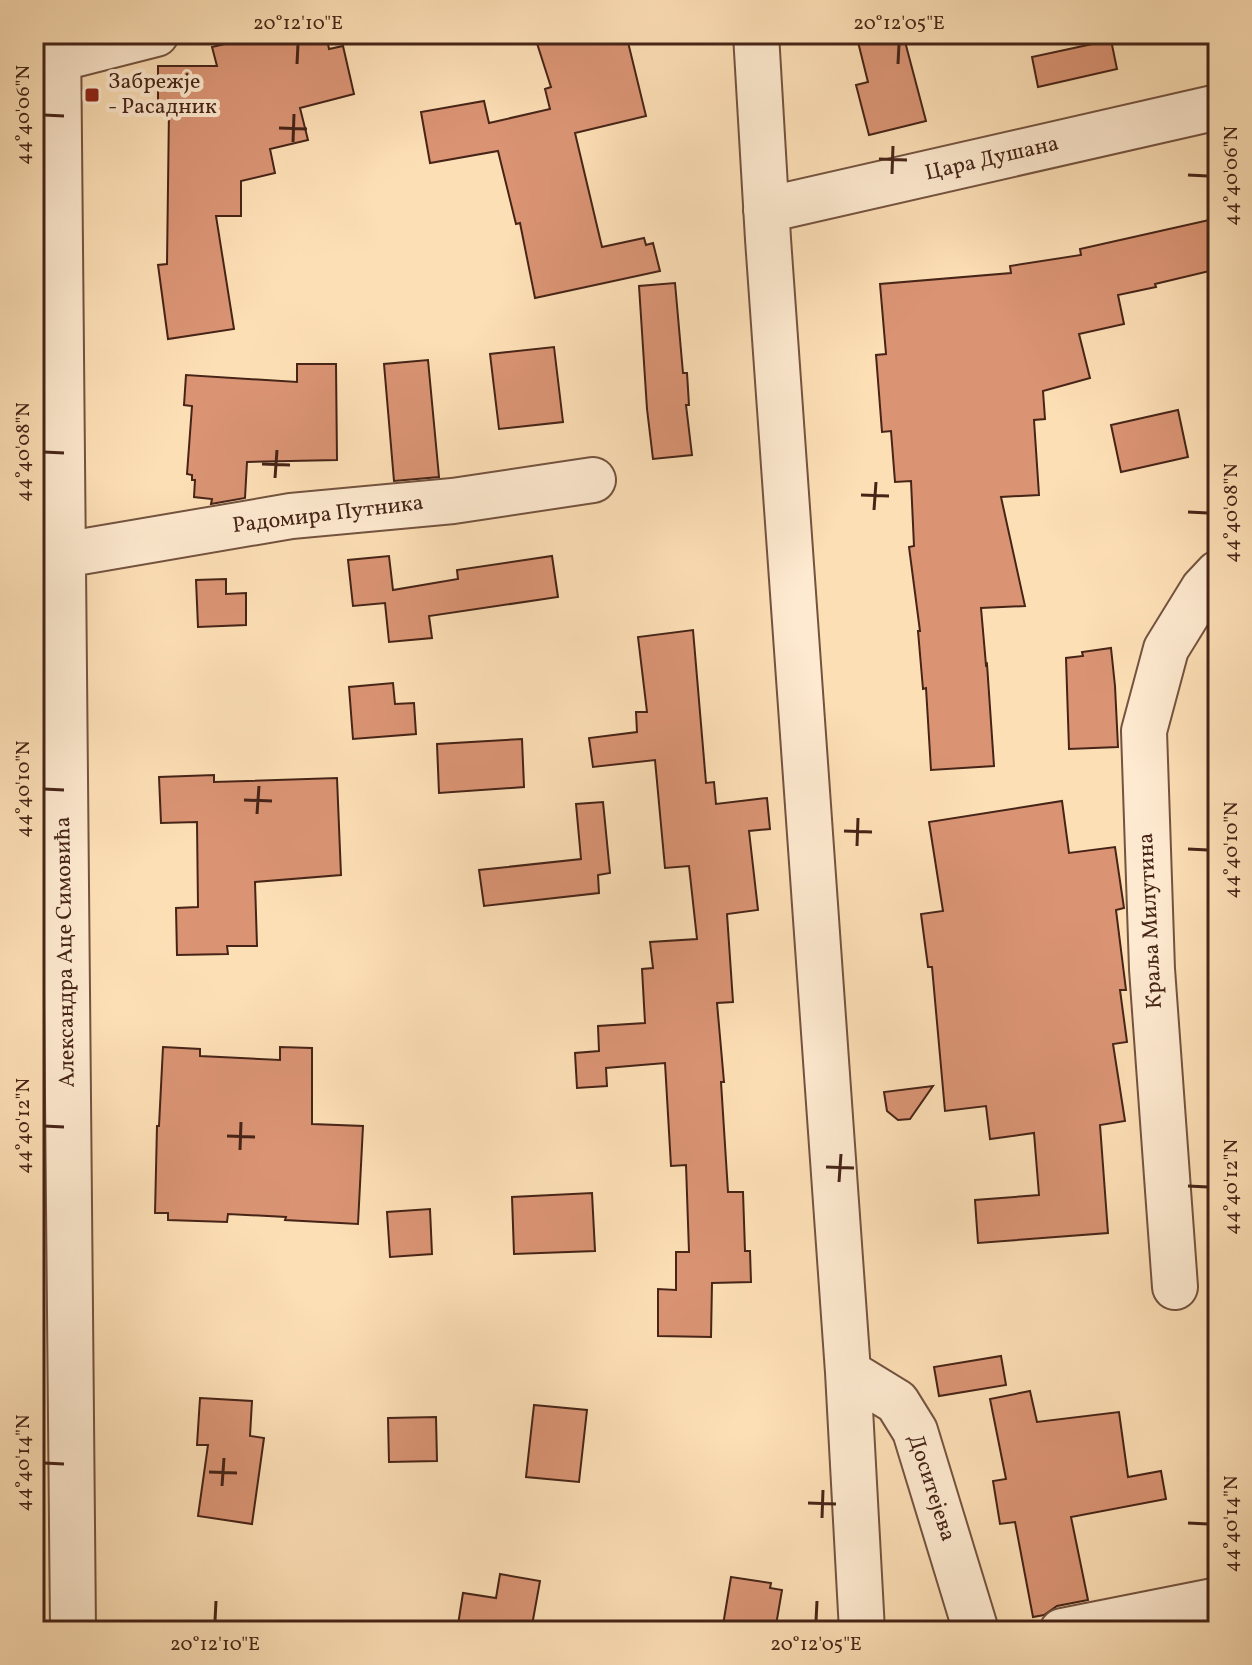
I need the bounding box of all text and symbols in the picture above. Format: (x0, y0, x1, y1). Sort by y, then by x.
text: 20°12'10"E (253, 10, 343, 38)
text: 20°12'05"E (853, 10, 945, 38)
text: 44°40'06"N (10, 65, 38, 165)
place label: Забрежје - Расадник (108, 67, 217, 123)
marker: Забрежје - Расадник (83, 86, 101, 104)
text: 44°40'06"N (1218, 126, 1246, 226)
street label: Цара Душана (922, 129, 1062, 189)
text: 44°40'08"N (10, 402, 38, 502)
text: 44°40'08"N (1218, 463, 1246, 563)
street label: Радомира Путника (231, 488, 425, 542)
text: 44°40'10"N (10, 740, 38, 838)
text: 44°40'10"N (1218, 801, 1246, 899)
street label: Александра Аце Симовића (48, 816, 84, 1088)
street label: Краља Милутина (1131, 832, 1171, 1010)
text: 44°40'12"N (10, 1078, 38, 1174)
text: 44°40'12"N (1218, 1139, 1246, 1235)
text: 44°40'14"N (10, 1414, 38, 1512)
street label: Доситејева (899, 1430, 963, 1546)
text: 44°40'14"N (1218, 1475, 1246, 1573)
text: 20°12'10"E (170, 1631, 260, 1659)
text: 20°12'05"E (770, 1631, 862, 1659)

